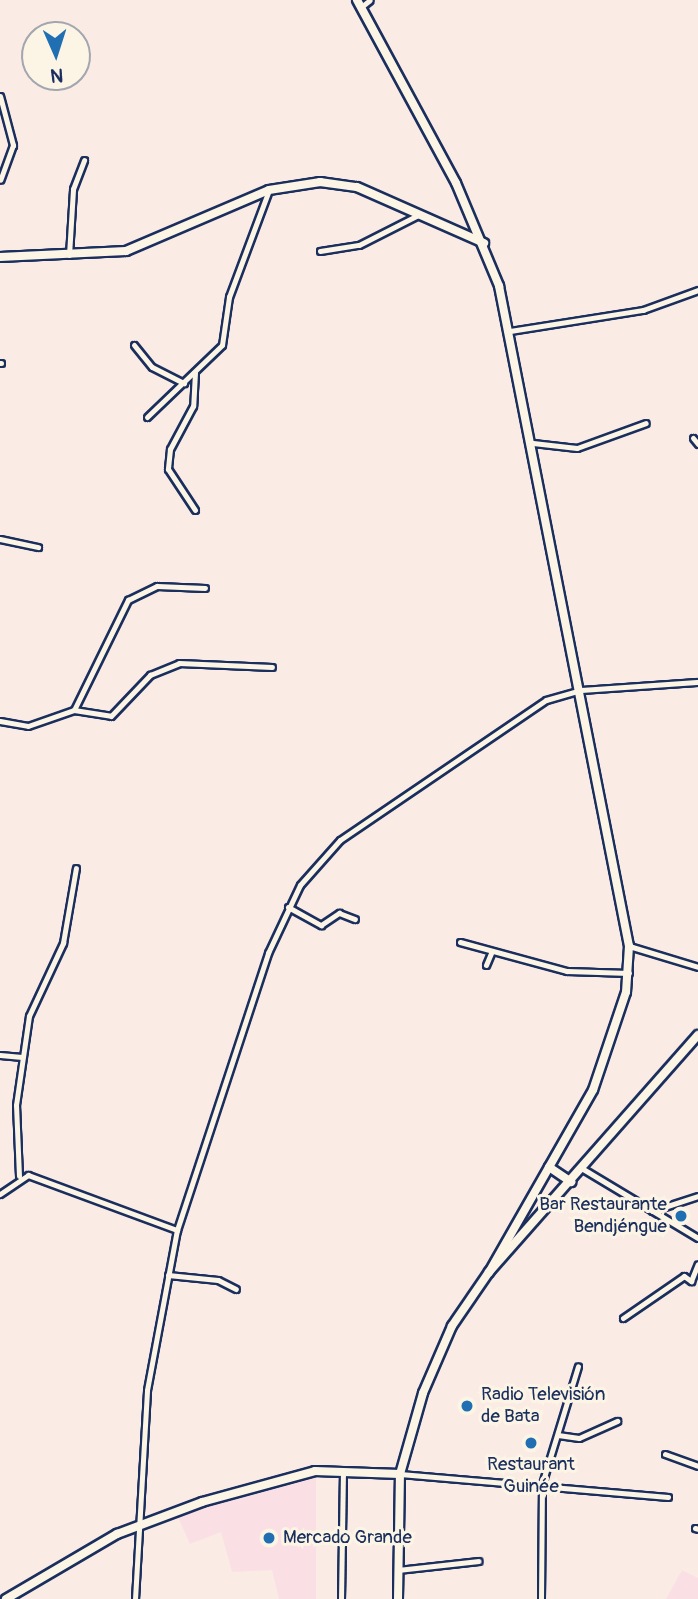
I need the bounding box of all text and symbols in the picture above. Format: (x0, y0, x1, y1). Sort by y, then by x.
north arrow (21, 21, 91, 91)
text: N (50, 63, 64, 87)
place label: Bar Restaurante Bendjéngue (539, 1194, 667, 1238)
marker: Bar Restaurante Bendjéngue (673, 1208, 689, 1224)
place label: Radio Televisión de Bata (481, 1384, 605, 1428)
marker: Radio Televisión de Bata (459, 1398, 475, 1414)
marker: Restaurant Guinée (523, 1435, 539, 1451)
place label: Restaurant Guinée (487, 1454, 575, 1498)
place label: Mercado Grande (283, 1527, 412, 1549)
marker: Mercado Grande (261, 1530, 277, 1546)

